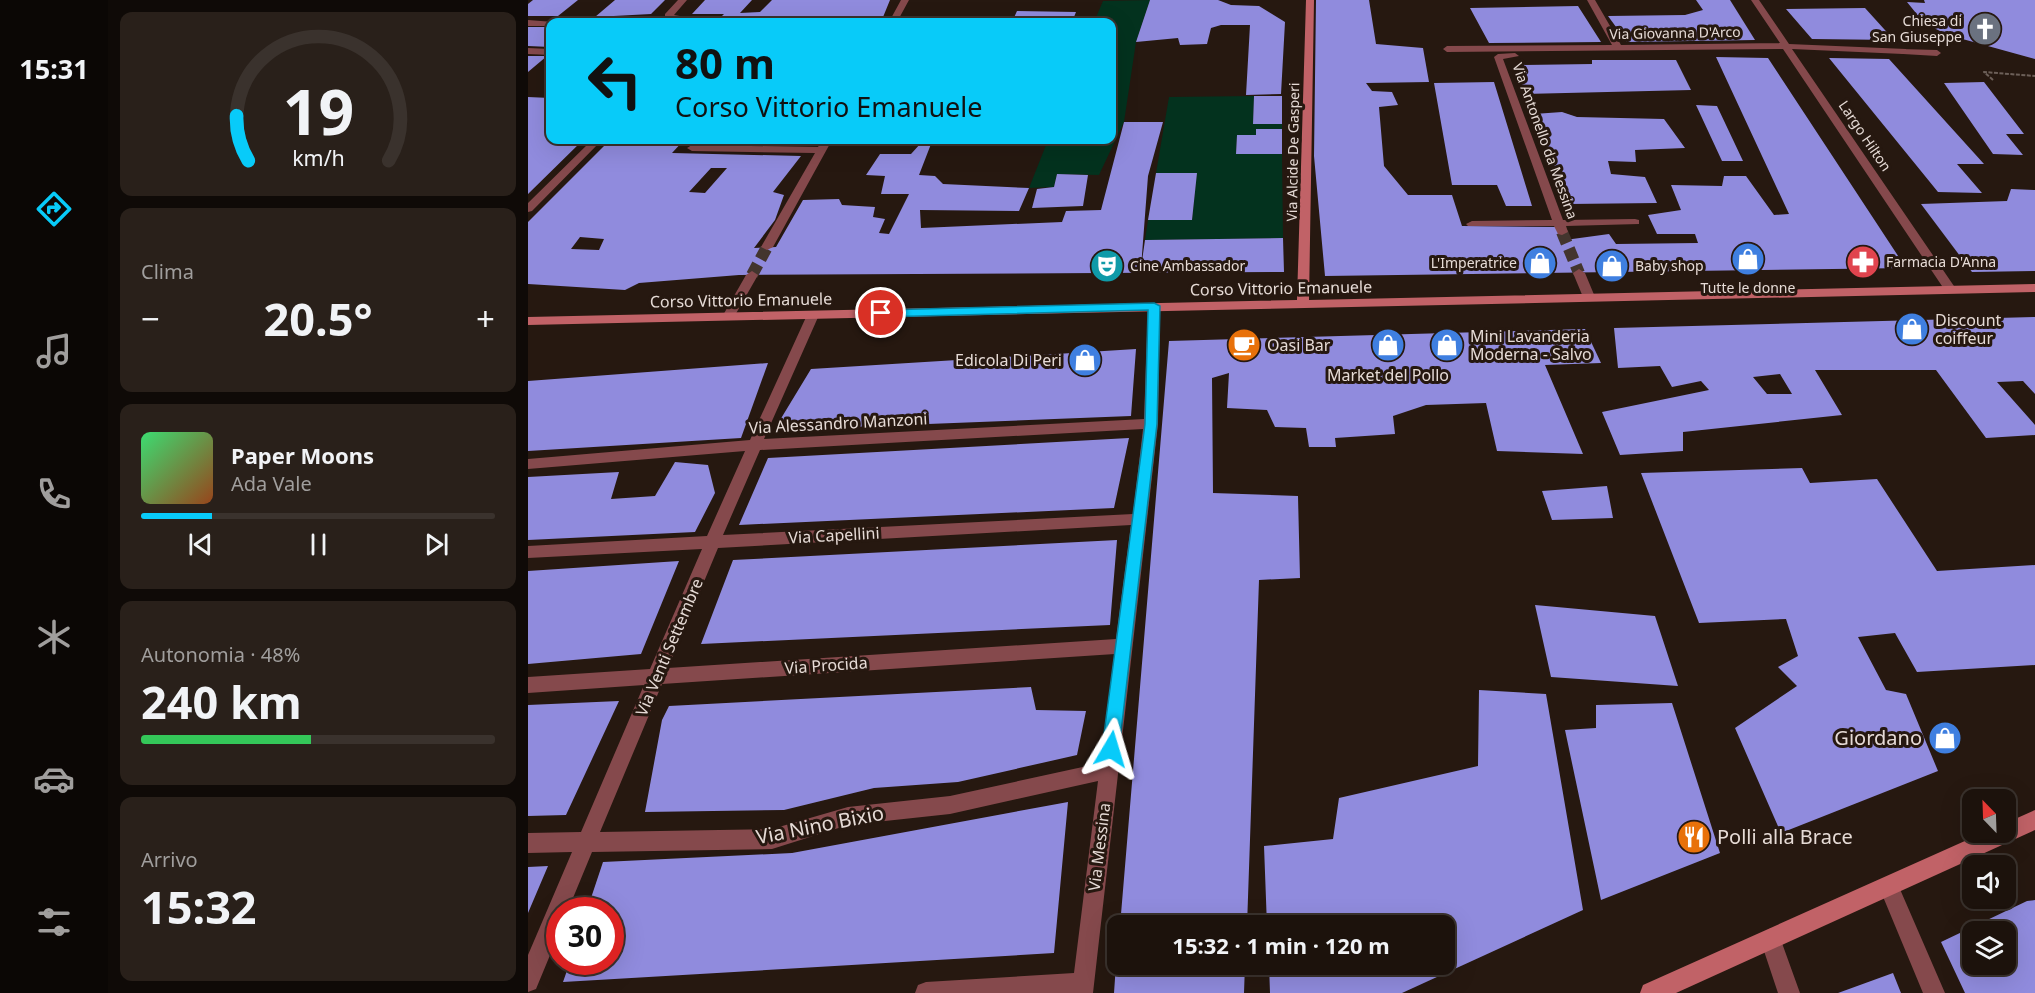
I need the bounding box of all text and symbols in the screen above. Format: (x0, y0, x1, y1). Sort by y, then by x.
place label: Chiesa di San Giuseppe (1872, 11, 1962, 46)
church icon: Chiesa di San Giuseppe (1967, 11, 2003, 47)
street label: Via Giovanna D'Arco (1609, 22, 1741, 43)
text: 80 m (675, 34, 775, 91)
icon: left (576, 42, 654, 120)
text: 15:31 (19, 50, 89, 87)
street label: Via Antonello da Messina (1508, 60, 1583, 221)
text: 19 (282, 68, 354, 153)
street label: Via Alcide De Gasperi (1282, 82, 1303, 222)
text: Corso Vittorio Emanuele (675, 88, 983, 125)
street label: Largo Hilton (1835, 97, 1896, 175)
text: km/h (292, 143, 344, 172)
icon: directions (33, 188, 75, 230)
shop icon: Tutte le donne (1730, 241, 1766, 277)
pharmacy icon: Farmacia D'Anna (1845, 244, 1881, 280)
shop icon: L'Imperatrice (1522, 245, 1558, 281)
theatre icon: Cine Ambassador (1089, 248, 1125, 284)
shop icon: Baby shop (1594, 248, 1630, 284)
place label: Farmacia D'Anna (1886, 252, 1996, 271)
place label: L'Imperatrice (1431, 253, 1517, 272)
place label: Cine Ambassador (1130, 256, 1245, 275)
place label: Baby shop (1635, 256, 1704, 275)
text: Clima (141, 258, 194, 285)
street label: Corso Vittorio Emanuele (1190, 275, 1372, 301)
place label: Tutte le donne (1701, 278, 1796, 297)
street label: Corso Vittorio Emanuele (650, 287, 832, 313)
pin (855, 287, 906, 338)
text: 20.5° (264, 288, 372, 349)
text: − (141, 296, 160, 341)
text: + (476, 296, 495, 341)
icon: arrive (864, 296, 897, 329)
place label: Discount coiffeur (1935, 309, 2002, 349)
shop icon: Discount coiffeur (1894, 311, 1930, 347)
place label: Mini Lavanderia Moderna - Salvo (1470, 325, 1592, 365)
cafe icon: Oasi Bar (1226, 327, 1262, 363)
shop icon: Market del Pollo (1370, 327, 1406, 363)
shop icon: Mini Lavanderia Moderna - Salvo (1429, 327, 1465, 363)
icon: music (33, 330, 75, 372)
place label: Oasi Bar (1267, 334, 1331, 356)
shop icon: Edicola Di Peri (1067, 342, 1103, 378)
place label: Edicola Di Peri (955, 349, 1062, 371)
place label: Market del Pollo (1327, 364, 1449, 386)
street label: Via Alessandro Manzoni (748, 407, 928, 439)
text: Paper Moons (231, 440, 374, 470)
text: Ada Vale (231, 470, 312, 497)
icon: phone (33, 473, 75, 515)
street label: Via Capellini (788, 522, 880, 548)
icon: previous (184, 528, 217, 561)
icon: pause (302, 528, 335, 561)
icon: next (420, 528, 453, 561)
street label: Via Venti Settembre (630, 575, 708, 719)
icon: climate (33, 616, 75, 658)
text: Autonomia · 48% (141, 641, 300, 668)
street label: Via Procida (784, 651, 868, 679)
text: 240 km (141, 671, 302, 732)
position arrow (1079, 717, 1143, 781)
shop icon: Giordano (1927, 720, 1963, 756)
place label: Giordano (1834, 724, 1922, 751)
icon: car (33, 758, 75, 800)
north arrow (1962, 789, 2016, 843)
map controls (1962, 789, 2016, 975)
street label: Via Nino Bixio (754, 799, 886, 850)
street label: Via Messina (1083, 802, 1115, 892)
restaurant icon: Polli alla Brace (1676, 819, 1712, 855)
place label: Polli alla Brace (1717, 823, 1853, 850)
text: Arrivo (141, 846, 198, 873)
button: sound (1962, 855, 2016, 909)
text: 15:32 (141, 876, 257, 937)
speed limit sign: 30 (546, 897, 624, 975)
icon: filters (33, 901, 75, 943)
button: layers (1962, 921, 2016, 975)
text: 15:32 · 1 min · 120 m (1172, 930, 1390, 960)

